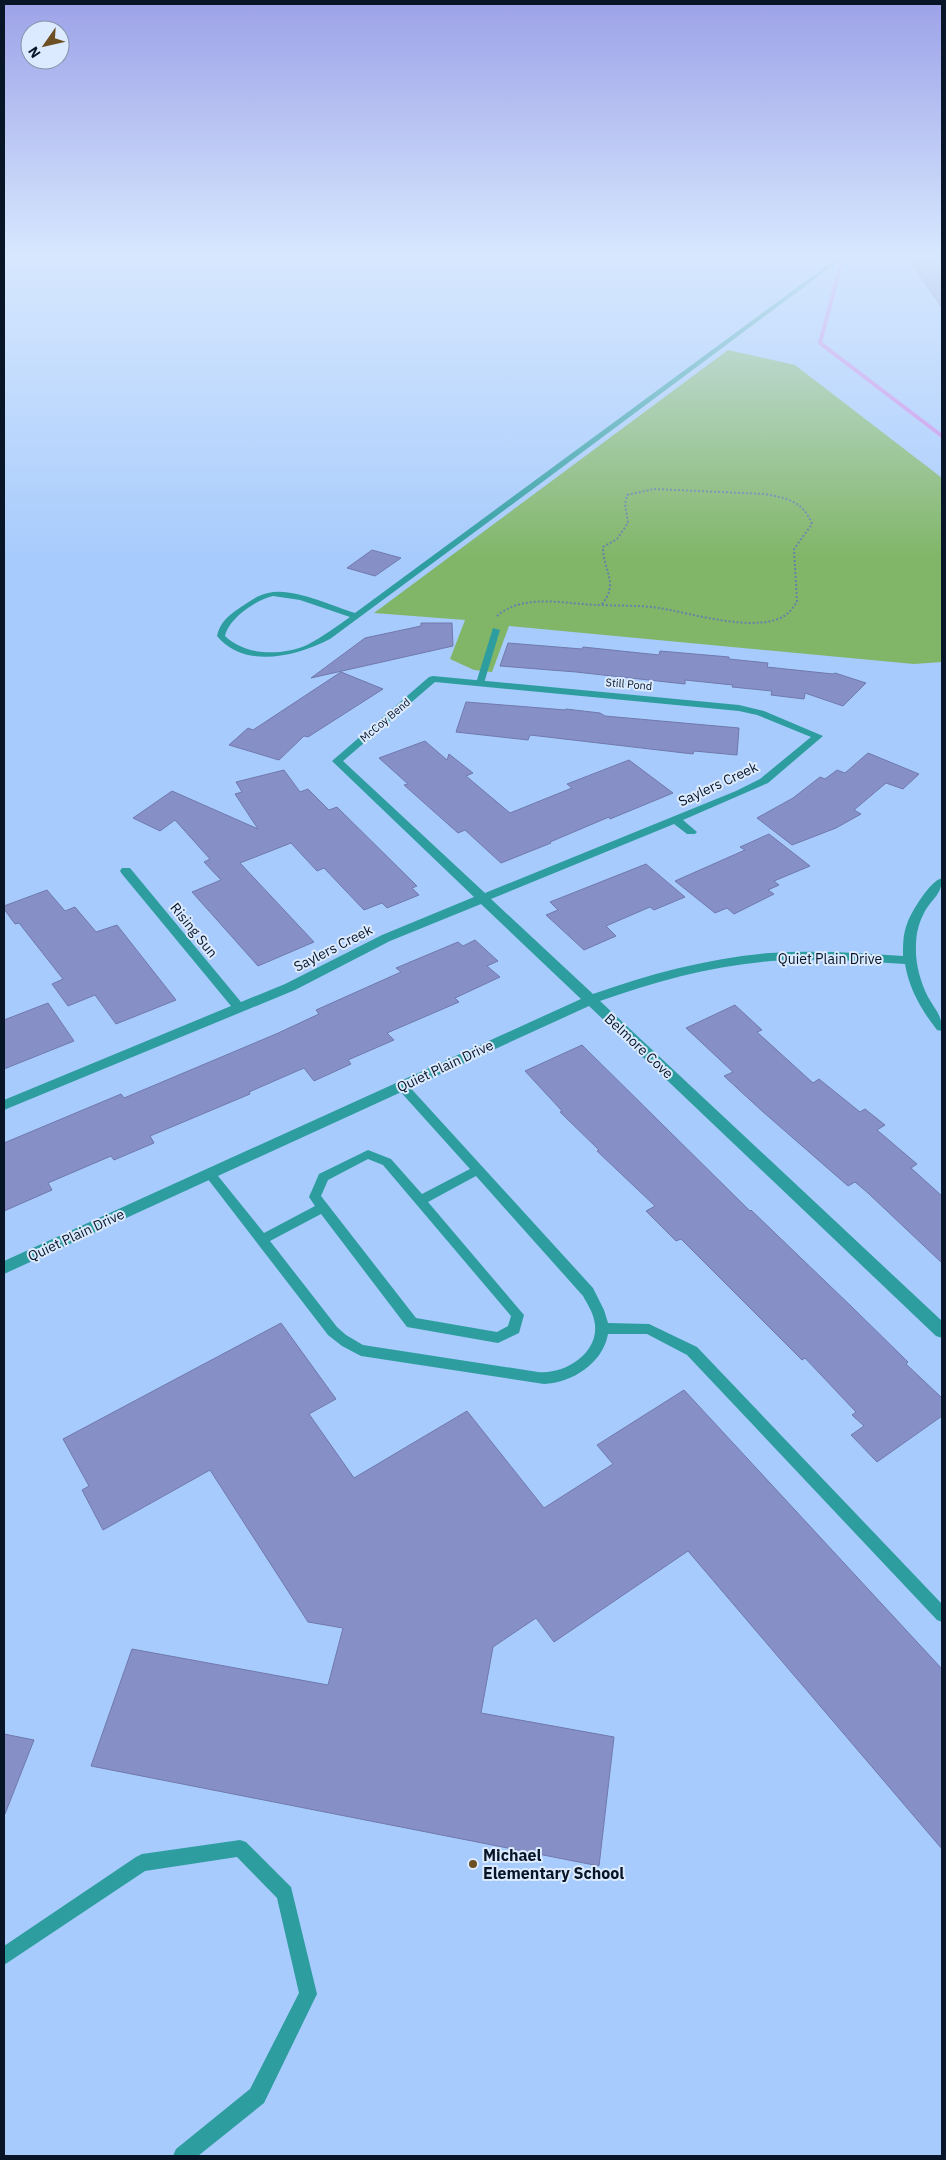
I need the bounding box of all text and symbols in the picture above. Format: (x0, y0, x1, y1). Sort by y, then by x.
north arrow (20, 20, 70, 70)
text: N (24, 43, 45, 62)
street label: Still Pond (605, 675, 653, 693)
street label: McCoy Bend (357, 695, 413, 745)
street label: Saylers Creek (675, 757, 761, 810)
street label: Rising Sun (166, 899, 222, 961)
street label: Saylers Creek (291, 920, 376, 975)
street label: Quiet Plain Drive (778, 950, 882, 968)
street label: Belmore Cove (601, 1010, 677, 1083)
street label: Quiet Plain Drive (394, 1036, 496, 1096)
street label: Quiet Plain Drive (25, 1205, 127, 1265)
place label: Michael Elementary School (483, 1845, 624, 1883)
marker: Michael Elementary School (467, 1858, 479, 1870)

